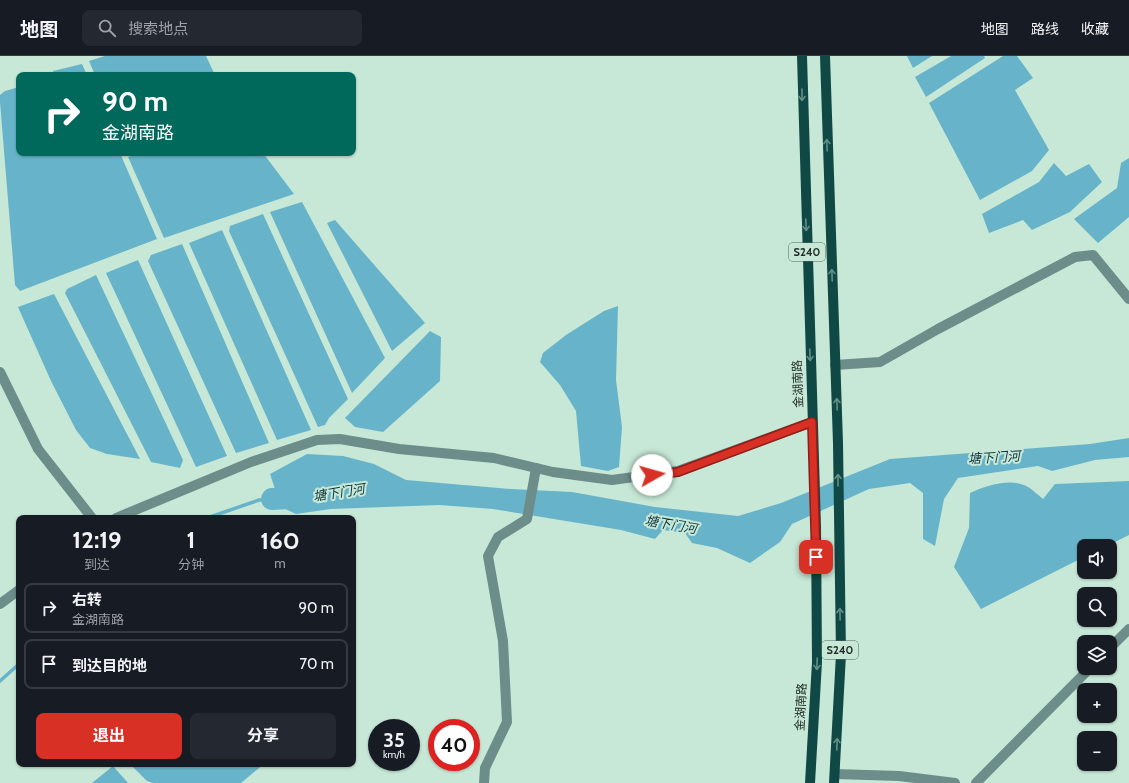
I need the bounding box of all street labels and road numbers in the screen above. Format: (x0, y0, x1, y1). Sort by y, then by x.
road number: S240 (789, 243, 825, 261)
street label: 金湖南路 (789, 360, 806, 408)
road number: S240 (822, 641, 858, 659)
street label: 金湖南路 (792, 683, 809, 731)

